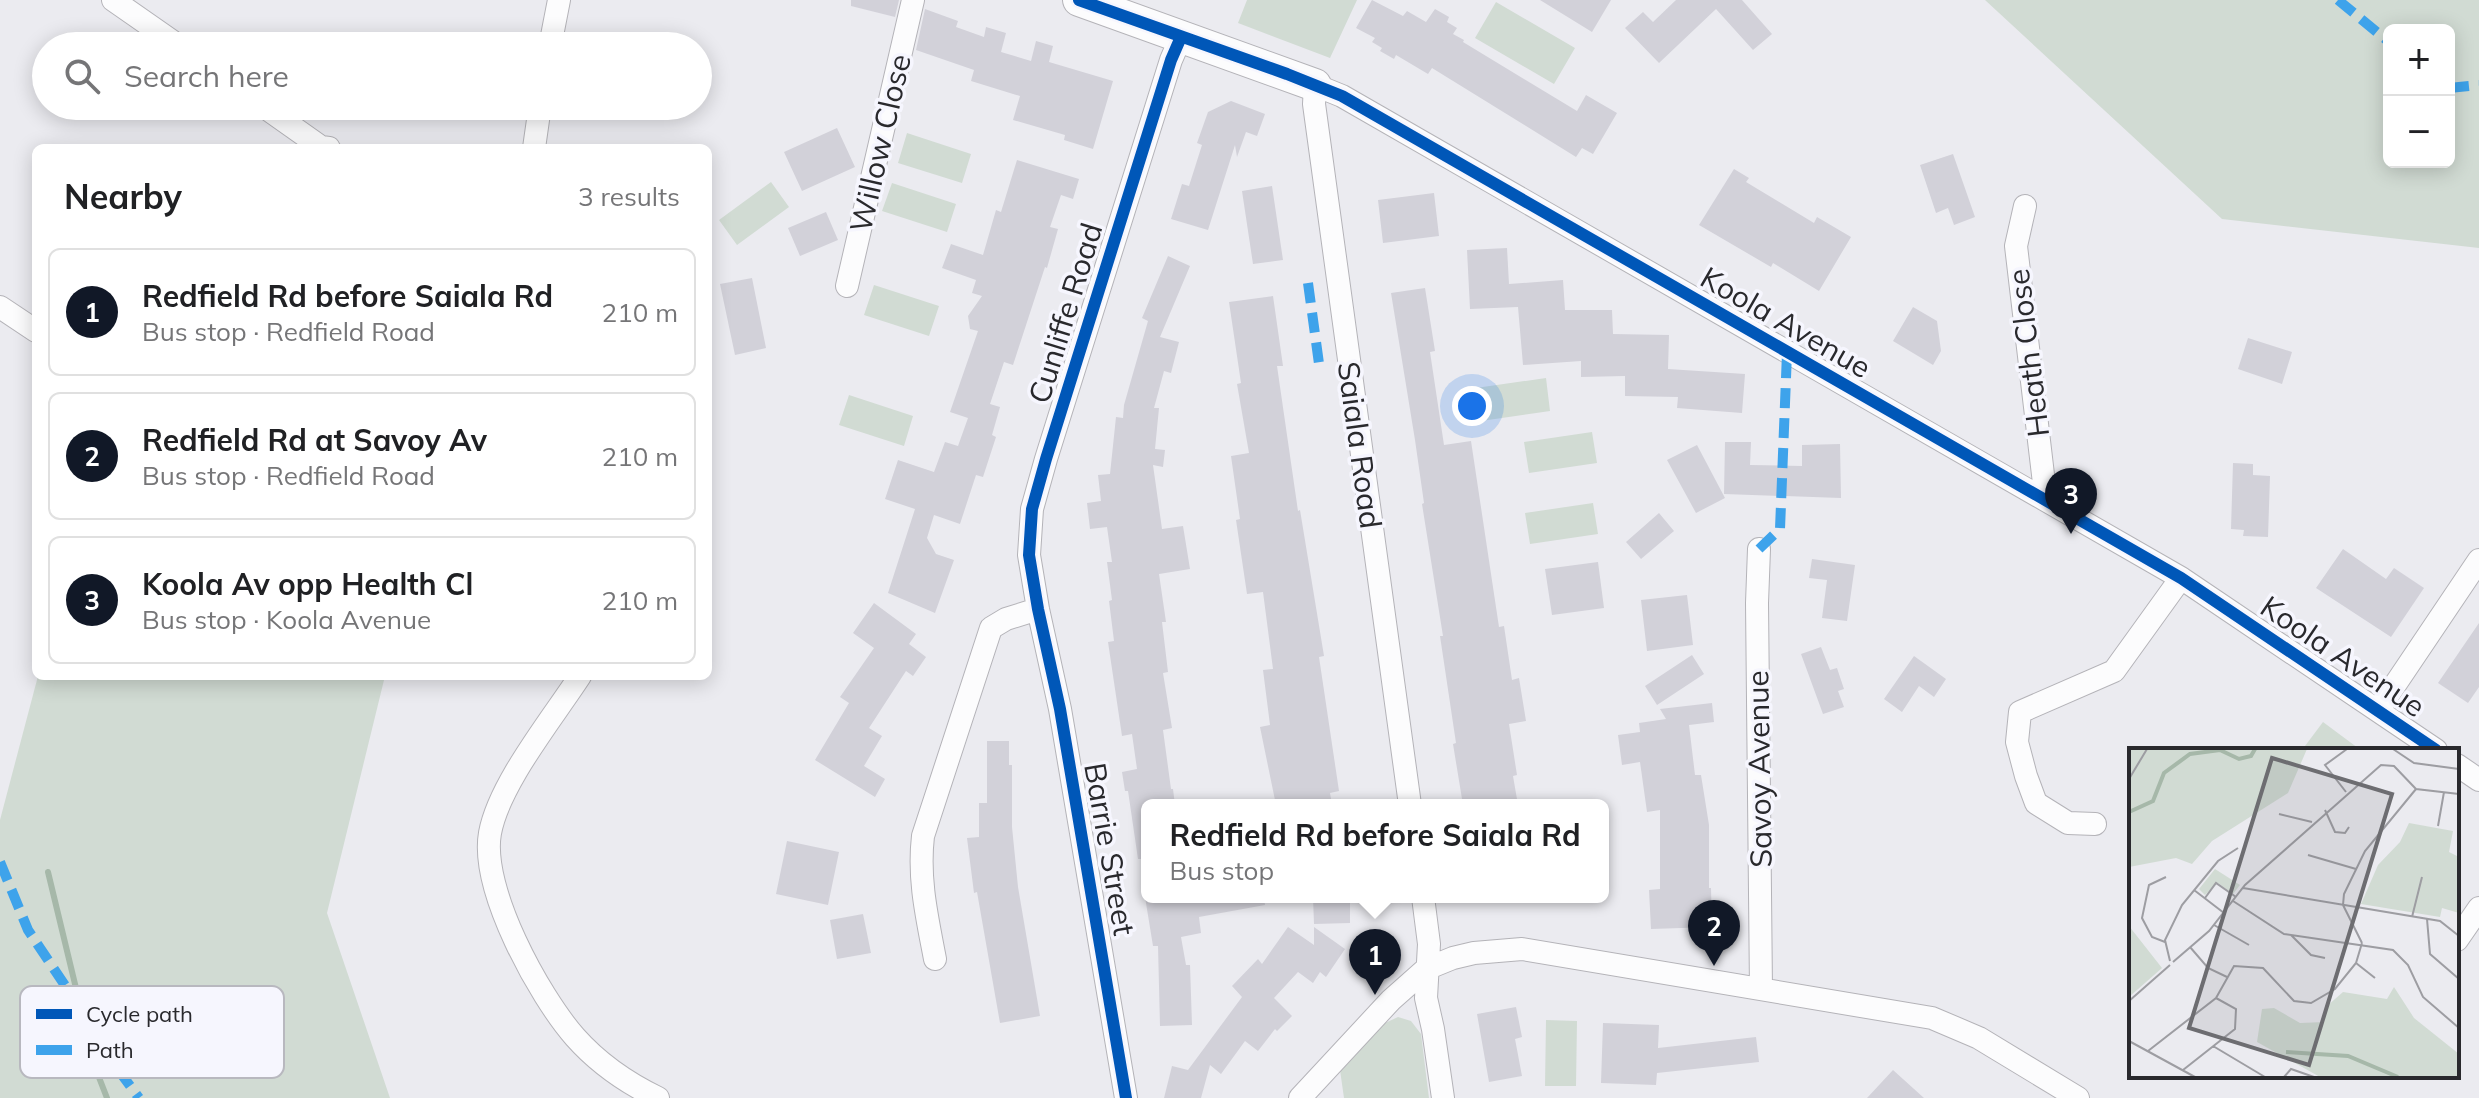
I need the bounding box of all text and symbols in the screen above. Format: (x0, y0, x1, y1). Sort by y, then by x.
map controls (2383, 24, 2455, 168)
button: + (2383, 24, 2455, 96)
search box (32, 32, 712, 120)
street label: Willow Close (841, 50, 919, 236)
icon: search (60, 54, 104, 98)
text: Search here (124, 57, 289, 95)
button: − (2383, 96, 2455, 168)
text: Nearby (64, 175, 182, 218)
text: 3 results (578, 180, 680, 213)
street label: Cunliffe Road (1020, 218, 1110, 408)
street label: Koola Avenue (1694, 258, 1878, 386)
street label: Heath Close (1999, 267, 2057, 439)
text: Redfield Rd before Saiala Rd (142, 277, 553, 315)
text: 1 (84, 296, 100, 329)
text: 210 m (602, 296, 678, 329)
text: Bus stop · Redfield Road (142, 315, 435, 348)
street label: Saiala Road (1329, 359, 1391, 531)
your location (1452, 386, 1492, 426)
text: Redfield Rd at Savoy Av (142, 421, 487, 459)
text: 2 (84, 440, 100, 473)
text: 210 m (602, 440, 678, 473)
text: Bus stop · Redfield Road (142, 459, 435, 492)
pin: 3 (2045, 468, 2097, 534)
text: Koola Av opp Health Cl (142, 565, 473, 603)
text: 3 (84, 584, 100, 617)
text: 210 m (602, 584, 678, 617)
street label: Koola Avenue (2253, 587, 2433, 725)
text: Bus stop · Koola Avenue (142, 603, 431, 636)
street label: Savoy Avenue (1738, 670, 1780, 868)
inset map (2129, 748, 2459, 1078)
street label: Barrie Street (1076, 760, 1144, 938)
popup (1141, 799, 1609, 903)
text: Redfield Rd before Saiala Rd (1170, 816, 1581, 854)
text: Bus stop (1170, 854, 1274, 887)
pin: 2 (1688, 900, 1740, 966)
pin: 1 (1349, 929, 1401, 995)
legend (20, 986, 284, 1078)
text: Cycle path (86, 1000, 193, 1028)
text: Path (86, 1036, 134, 1064)

